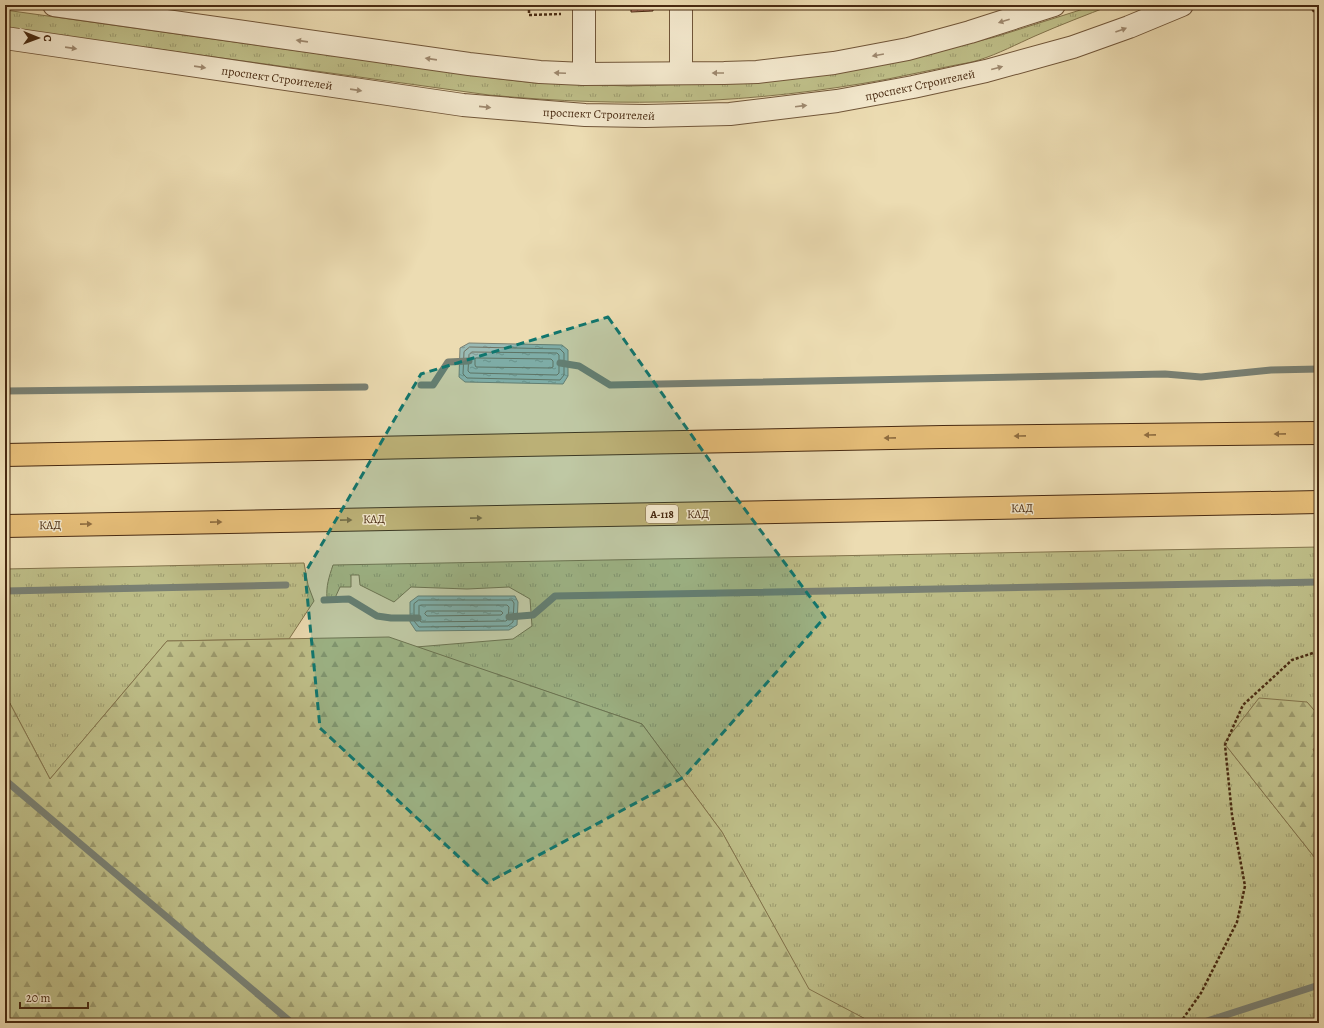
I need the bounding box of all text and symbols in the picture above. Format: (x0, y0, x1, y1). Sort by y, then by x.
north arrow (18, 18, 58, 58)
one-way arrow (997, 18, 1009, 24)
one-way arrow (1116, 26, 1128, 32)
text: С (40, 35, 55, 42)
one-way arrow (296, 38, 309, 44)
one-way arrow (65, 45, 77, 51)
one-way arrow (872, 52, 884, 58)
one-way arrow (425, 56, 437, 62)
street label: проспект Строителей (220, 62, 334, 94)
one-way arrow (194, 64, 206, 70)
one-way arrow (991, 65, 1003, 71)
street label: проспект Строителей (863, 66, 977, 104)
one-way arrow (554, 69, 566, 76)
one-way arrow (711, 70, 724, 76)
one-way arrow (350, 87, 362, 93)
one-way arrow (795, 103, 807, 109)
one-way arrow (479, 104, 491, 111)
street label: проспект Строителей (543, 104, 655, 124)
one-way arrow (1273, 431, 1286, 437)
one-way arrow (1143, 432, 1156, 438)
one-way arrow (1013, 433, 1026, 439)
one-way arrow (883, 435, 896, 441)
street label: КАД (1011, 500, 1034, 516)
road number: А-118 (646, 505, 678, 523)
street label: КАД (687, 506, 710, 522)
street label: КАД (363, 511, 386, 527)
one-way arrow (470, 515, 483, 521)
street label: КАД (39, 517, 62, 533)
one-way arrow (340, 517, 353, 523)
one-way arrow (210, 519, 223, 525)
one-way arrow (80, 521, 93, 527)
scale bar (20, 984, 88, 1010)
text: 20 m (26, 990, 50, 1006)

